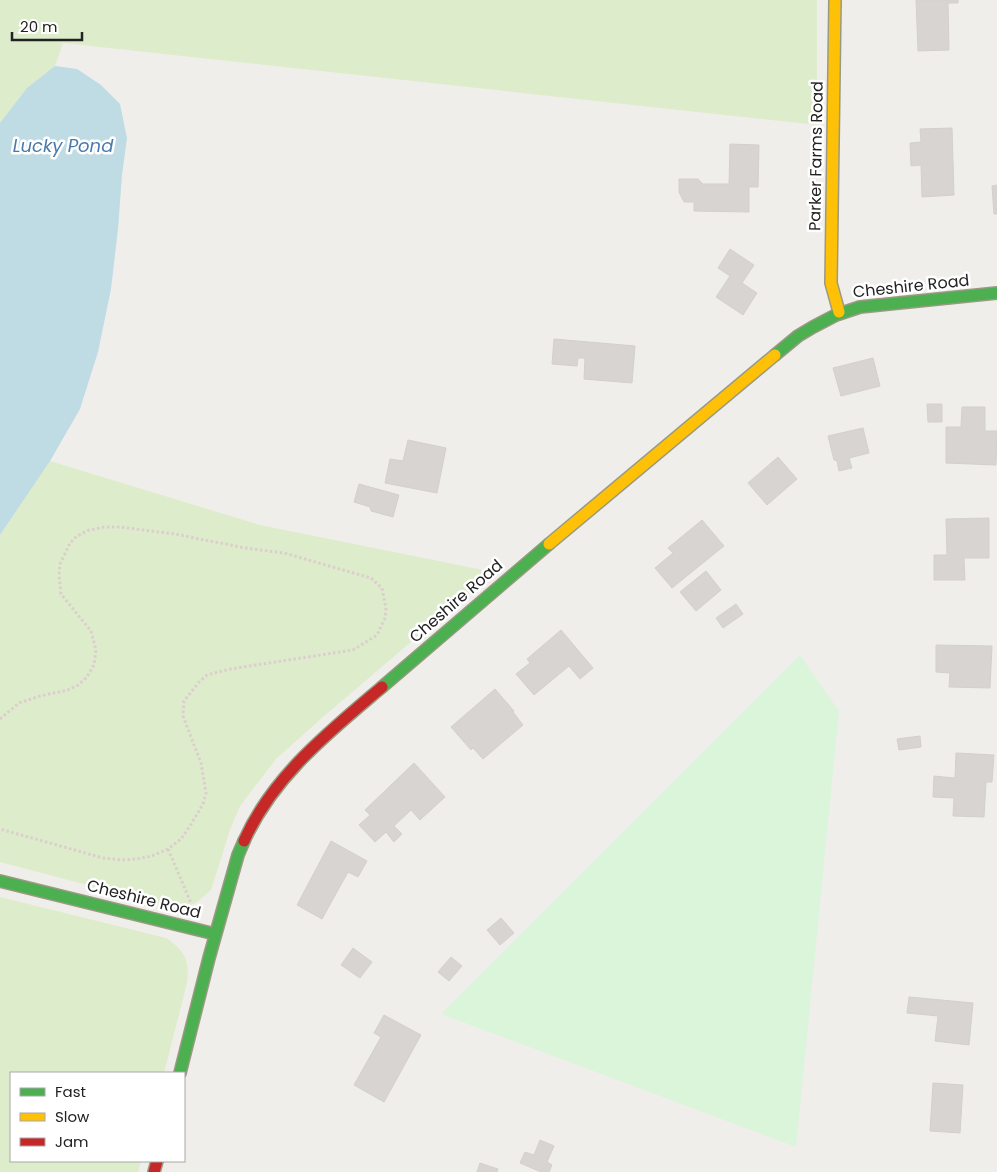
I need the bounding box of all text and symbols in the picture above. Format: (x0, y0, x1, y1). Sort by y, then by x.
scale bar (12, 10, 82, 42)
text: 20 m (20, 16, 58, 37)
street label: Parker Farms Road (803, 81, 829, 231)
water label: Lucky Pond (13, 133, 114, 158)
street label: Cheshire Road (852, 268, 970, 304)
street label: Cheshire Road (404, 554, 508, 648)
street label: Cheshire Road (85, 874, 203, 924)
legend (10, 1072, 185, 1162)
text: Fast (55, 1081, 86, 1102)
text: Slow (55, 1106, 90, 1127)
text: Jam (55, 1131, 89, 1152)

